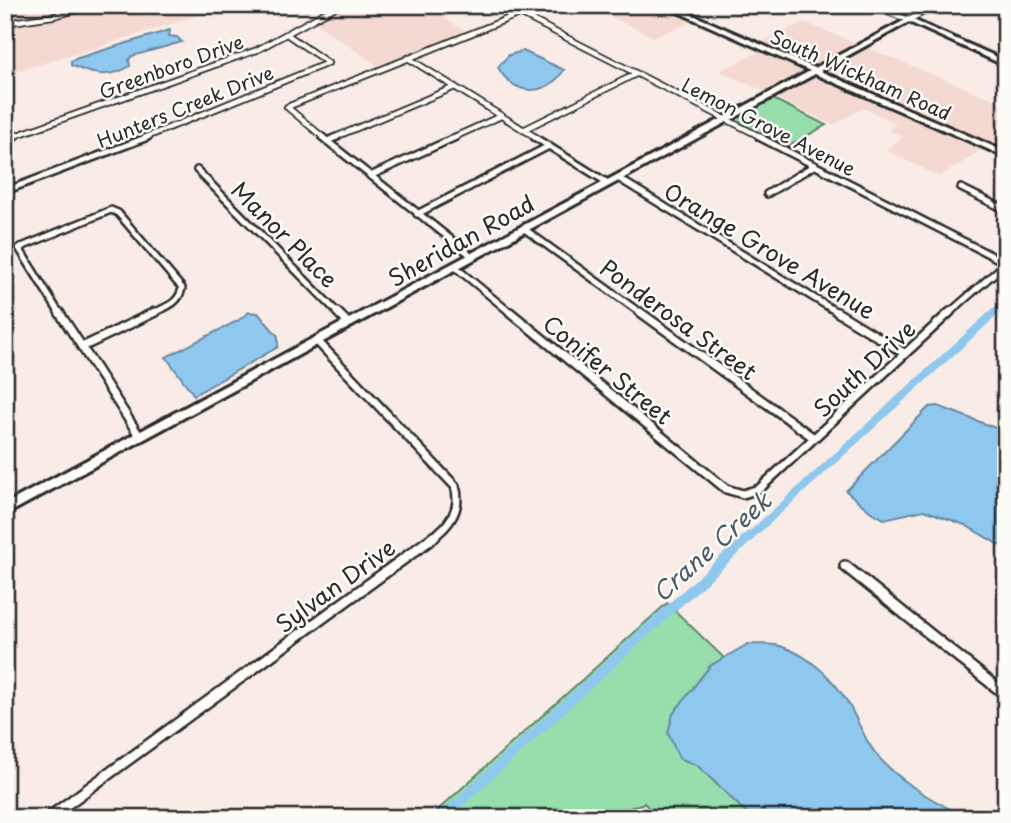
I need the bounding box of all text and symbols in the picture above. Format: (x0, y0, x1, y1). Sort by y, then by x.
street label: South Wickham Road (766, 22, 956, 126)
street label: Greenboro Drive (95, 27, 247, 105)
street label: Hunters Creek Drive (93, 58, 277, 154)
street label: Lemon Grove Avenue (677, 70, 861, 182)
street label: Manor Place (224, 173, 346, 295)
street label: Orange Grove Avenue (658, 173, 882, 327)
street label: Sheridan Road (382, 185, 540, 295)
street label: Ponderosa Street (593, 250, 765, 388)
street label: Conifer Street (536, 306, 680, 432)
street label: South Drive (805, 311, 923, 425)
water label: Crane Creek (643, 482, 780, 609)
street label: Sylvan Drive (268, 530, 402, 640)

